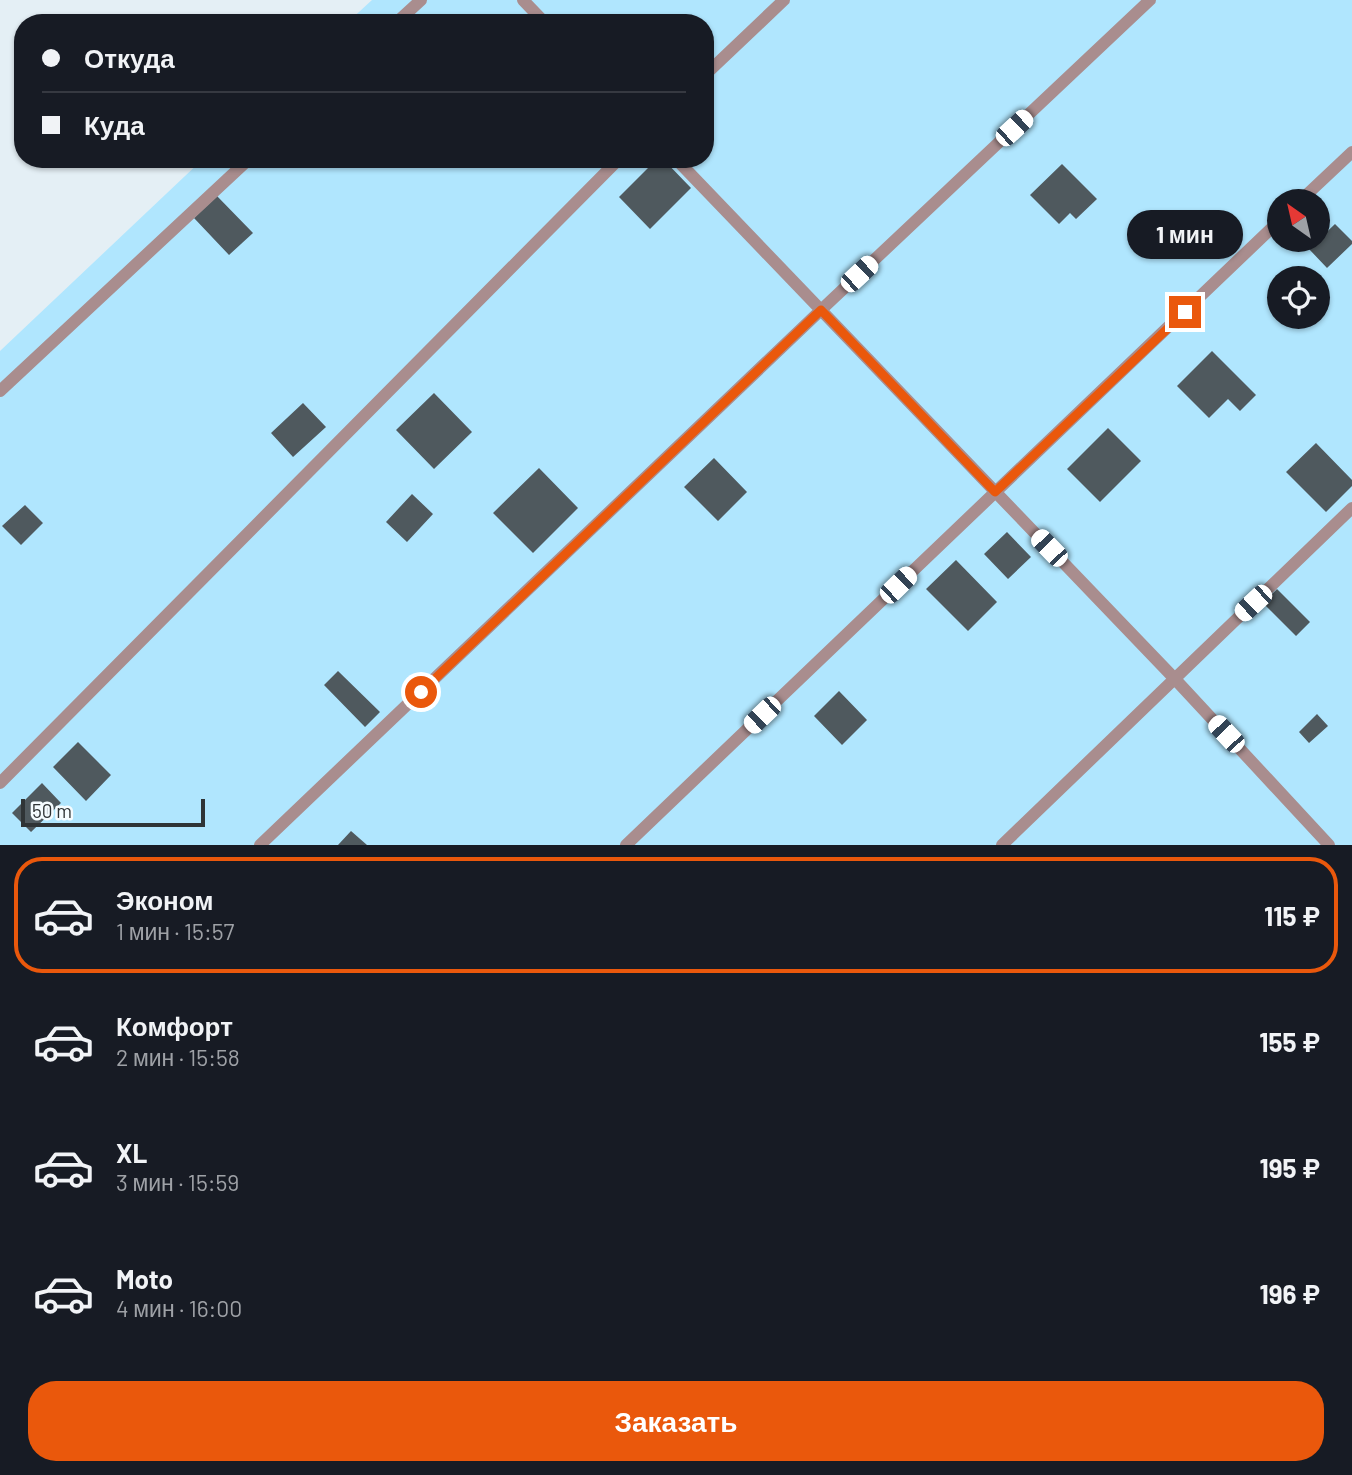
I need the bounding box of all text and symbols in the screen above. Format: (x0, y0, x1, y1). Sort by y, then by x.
text: Откуда (84, 42, 175, 73)
car (992, 106, 1037, 150)
text: Куда (84, 109, 145, 140)
north arrow (1267, 189, 1330, 252)
map controls (1267, 189, 1330, 329)
callout: 1 мин (1127, 210, 1243, 260)
text: 1 мин (1156, 220, 1214, 248)
car (837, 252, 882, 296)
button: locate (1267, 266, 1330, 329)
route end (1169, 296, 1201, 328)
car (1027, 526, 1072, 570)
car (876, 563, 921, 607)
car (1231, 581, 1276, 625)
route start (405, 676, 437, 708)
car (740, 693, 785, 737)
car (1204, 711, 1249, 757)
scale bar (21, 796, 205, 828)
text: 50 m (32, 799, 72, 822)
icon: car (32, 884, 95, 947)
text: Эконом (116, 884, 214, 915)
text: 115 ₽ (1264, 900, 1320, 931)
text: 1 мин · 15:57 (116, 917, 234, 945)
icon: car (32, 1010, 95, 1073)
text: Комфорт (116, 1010, 233, 1041)
text: 155 ₽ (1259, 1026, 1320, 1057)
text: 2 мин · 15:58 (116, 1043, 240, 1071)
icon: car (32, 1136, 95, 1199)
text: XL (116, 1137, 147, 1168)
text: 195 ₽ (1260, 1152, 1320, 1183)
text: 3 мин · 15:59 (116, 1168, 239, 1196)
icon: car (32, 1262, 95, 1325)
text: Moto (116, 1263, 173, 1294)
text: 196 ₽ (1260, 1278, 1320, 1309)
text: 4 мин · 16:00 (116, 1294, 242, 1322)
button: Заказать (28, 1381, 1324, 1461)

